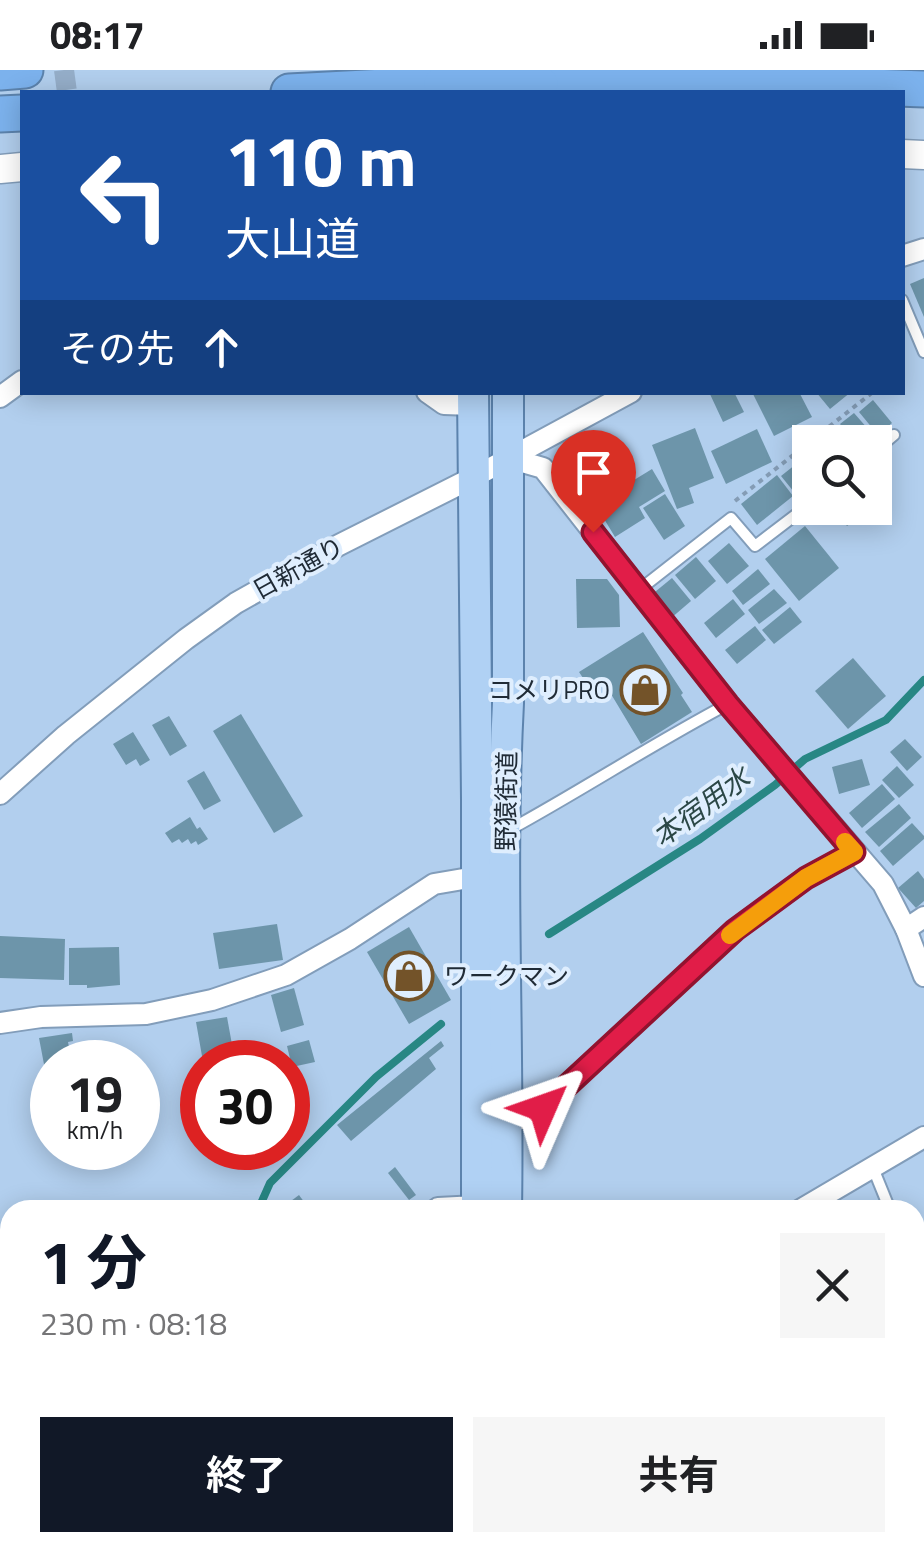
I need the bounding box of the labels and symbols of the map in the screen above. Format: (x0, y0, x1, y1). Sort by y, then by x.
pin (551, 430, 636, 533)
street label: 日新通り (245, 527, 351, 609)
shop icon: コメリPRO (619, 664, 671, 716)
place label: コメリPRO (488, 671, 610, 709)
street label: 野猿街道 (486, 751, 526, 851)
water label: 本宿用水 (643, 755, 761, 857)
shop icon: ワークマン (383, 950, 435, 1002)
place label: ワークマン (444, 957, 569, 995)
speed limit sign: 30 (180, 1040, 310, 1170)
position arrow (491, 1056, 595, 1160)

